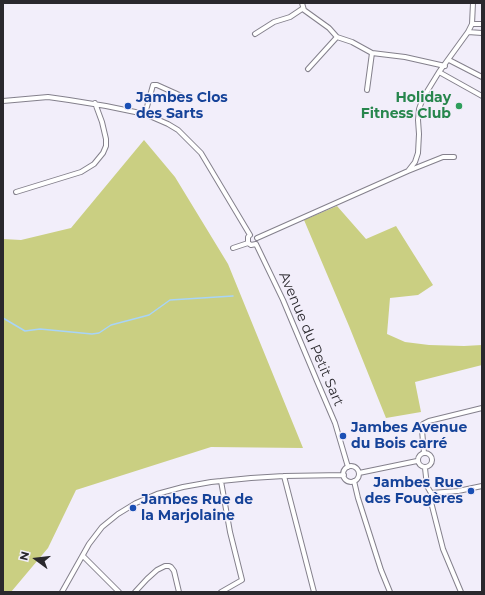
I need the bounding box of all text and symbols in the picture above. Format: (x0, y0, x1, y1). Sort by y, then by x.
place label: Jambes Clos des Sarts (136, 90, 228, 122)
place label: Holiday Fitness Club (361, 90, 451, 122)
marker: Jambes Clos des Sarts (123, 101, 133, 111)
marker: Holiday Fitness Club (454, 101, 464, 111)
street label: Avenue du Petit Sart (275, 269, 347, 409)
place label: Jambes Avenue du Bois carré (351, 420, 467, 452)
marker: Jambes Avenue du Bois carré (338, 431, 348, 441)
place label: Jambes Rue des Fougères (365, 475, 463, 508)
marker: Jambes Rue des Fougères (466, 486, 476, 496)
place label: Jambes Rue de la Marjolaine (141, 492, 253, 524)
marker: Jambes Rue de la Marjolaine (128, 503, 138, 513)
north arrow (16, 539, 56, 579)
text: N (16, 550, 32, 562)

